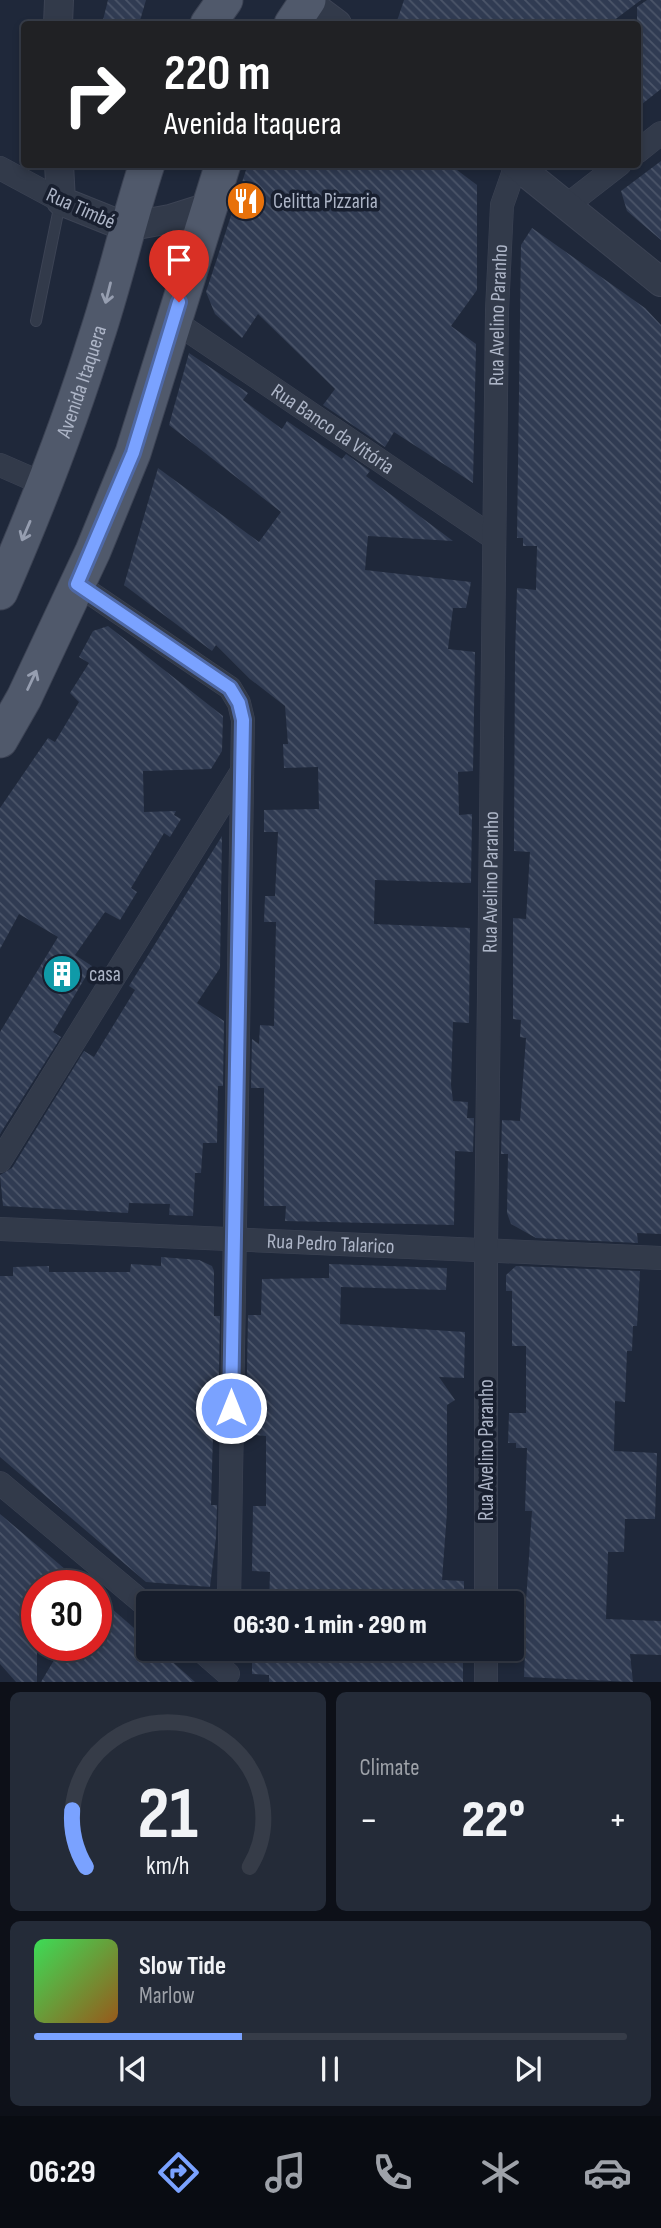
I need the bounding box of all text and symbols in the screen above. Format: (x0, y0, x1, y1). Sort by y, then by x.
text: 220 m (164, 45, 270, 104)
icon: right (49, 49, 140, 140)
text: Avenida Itaquera (164, 105, 342, 144)
restaurant icon: Celitta Pizzaria (225, 180, 267, 222)
street label: Rua Timbé (42, 182, 119, 235)
place label: Celitta Pizzaria (273, 189, 378, 214)
pin (149, 230, 209, 302)
icon: arrive (160, 241, 198, 279)
street label: Rua Avelino Paranho (484, 244, 513, 386)
one-way arrow (101, 281, 114, 304)
street label: Avenida Itaquera (51, 322, 112, 442)
street label: Rua Banco da Vitória (266, 379, 399, 480)
one-way arrow (19, 520, 32, 541)
one-way arrow (26, 670, 40, 691)
street label: Rua Avelino Paranho (477, 811, 504, 953)
building icon: casa (41, 953, 83, 995)
place label: casa (89, 962, 121, 987)
street label: Rua Pedro Talarico (266, 1229, 395, 1259)
position arrow (194, 1371, 268, 1445)
street label: Rua Avelino Paranho (474, 1379, 499, 1521)
speed limit sign: 30 (21, 1570, 112, 1661)
text: 06:30 · 1 min · 290 m (233, 1610, 427, 1641)
text: Climate (360, 1754, 419, 1782)
text: 21 (137, 1772, 198, 1860)
text: 22° (461, 1789, 525, 1852)
text: − (360, 1798, 378, 1843)
text: + (608, 1798, 627, 1843)
text: km/h (146, 1851, 189, 1882)
text: Slow Tide (139, 1951, 226, 1982)
text: Marlow (139, 1982, 195, 2010)
icon: previous (114, 2050, 152, 2088)
icon: pause (311, 2050, 349, 2088)
icon: next (509, 2050, 547, 2088)
icon: directions (154, 2148, 203, 2197)
icon: music (261, 2148, 310, 2197)
icon: phone (368, 2148, 417, 2197)
icon: climate (476, 2148, 525, 2197)
icon: car (583, 2148, 632, 2197)
text: 06:29 (29, 2153, 96, 2192)

